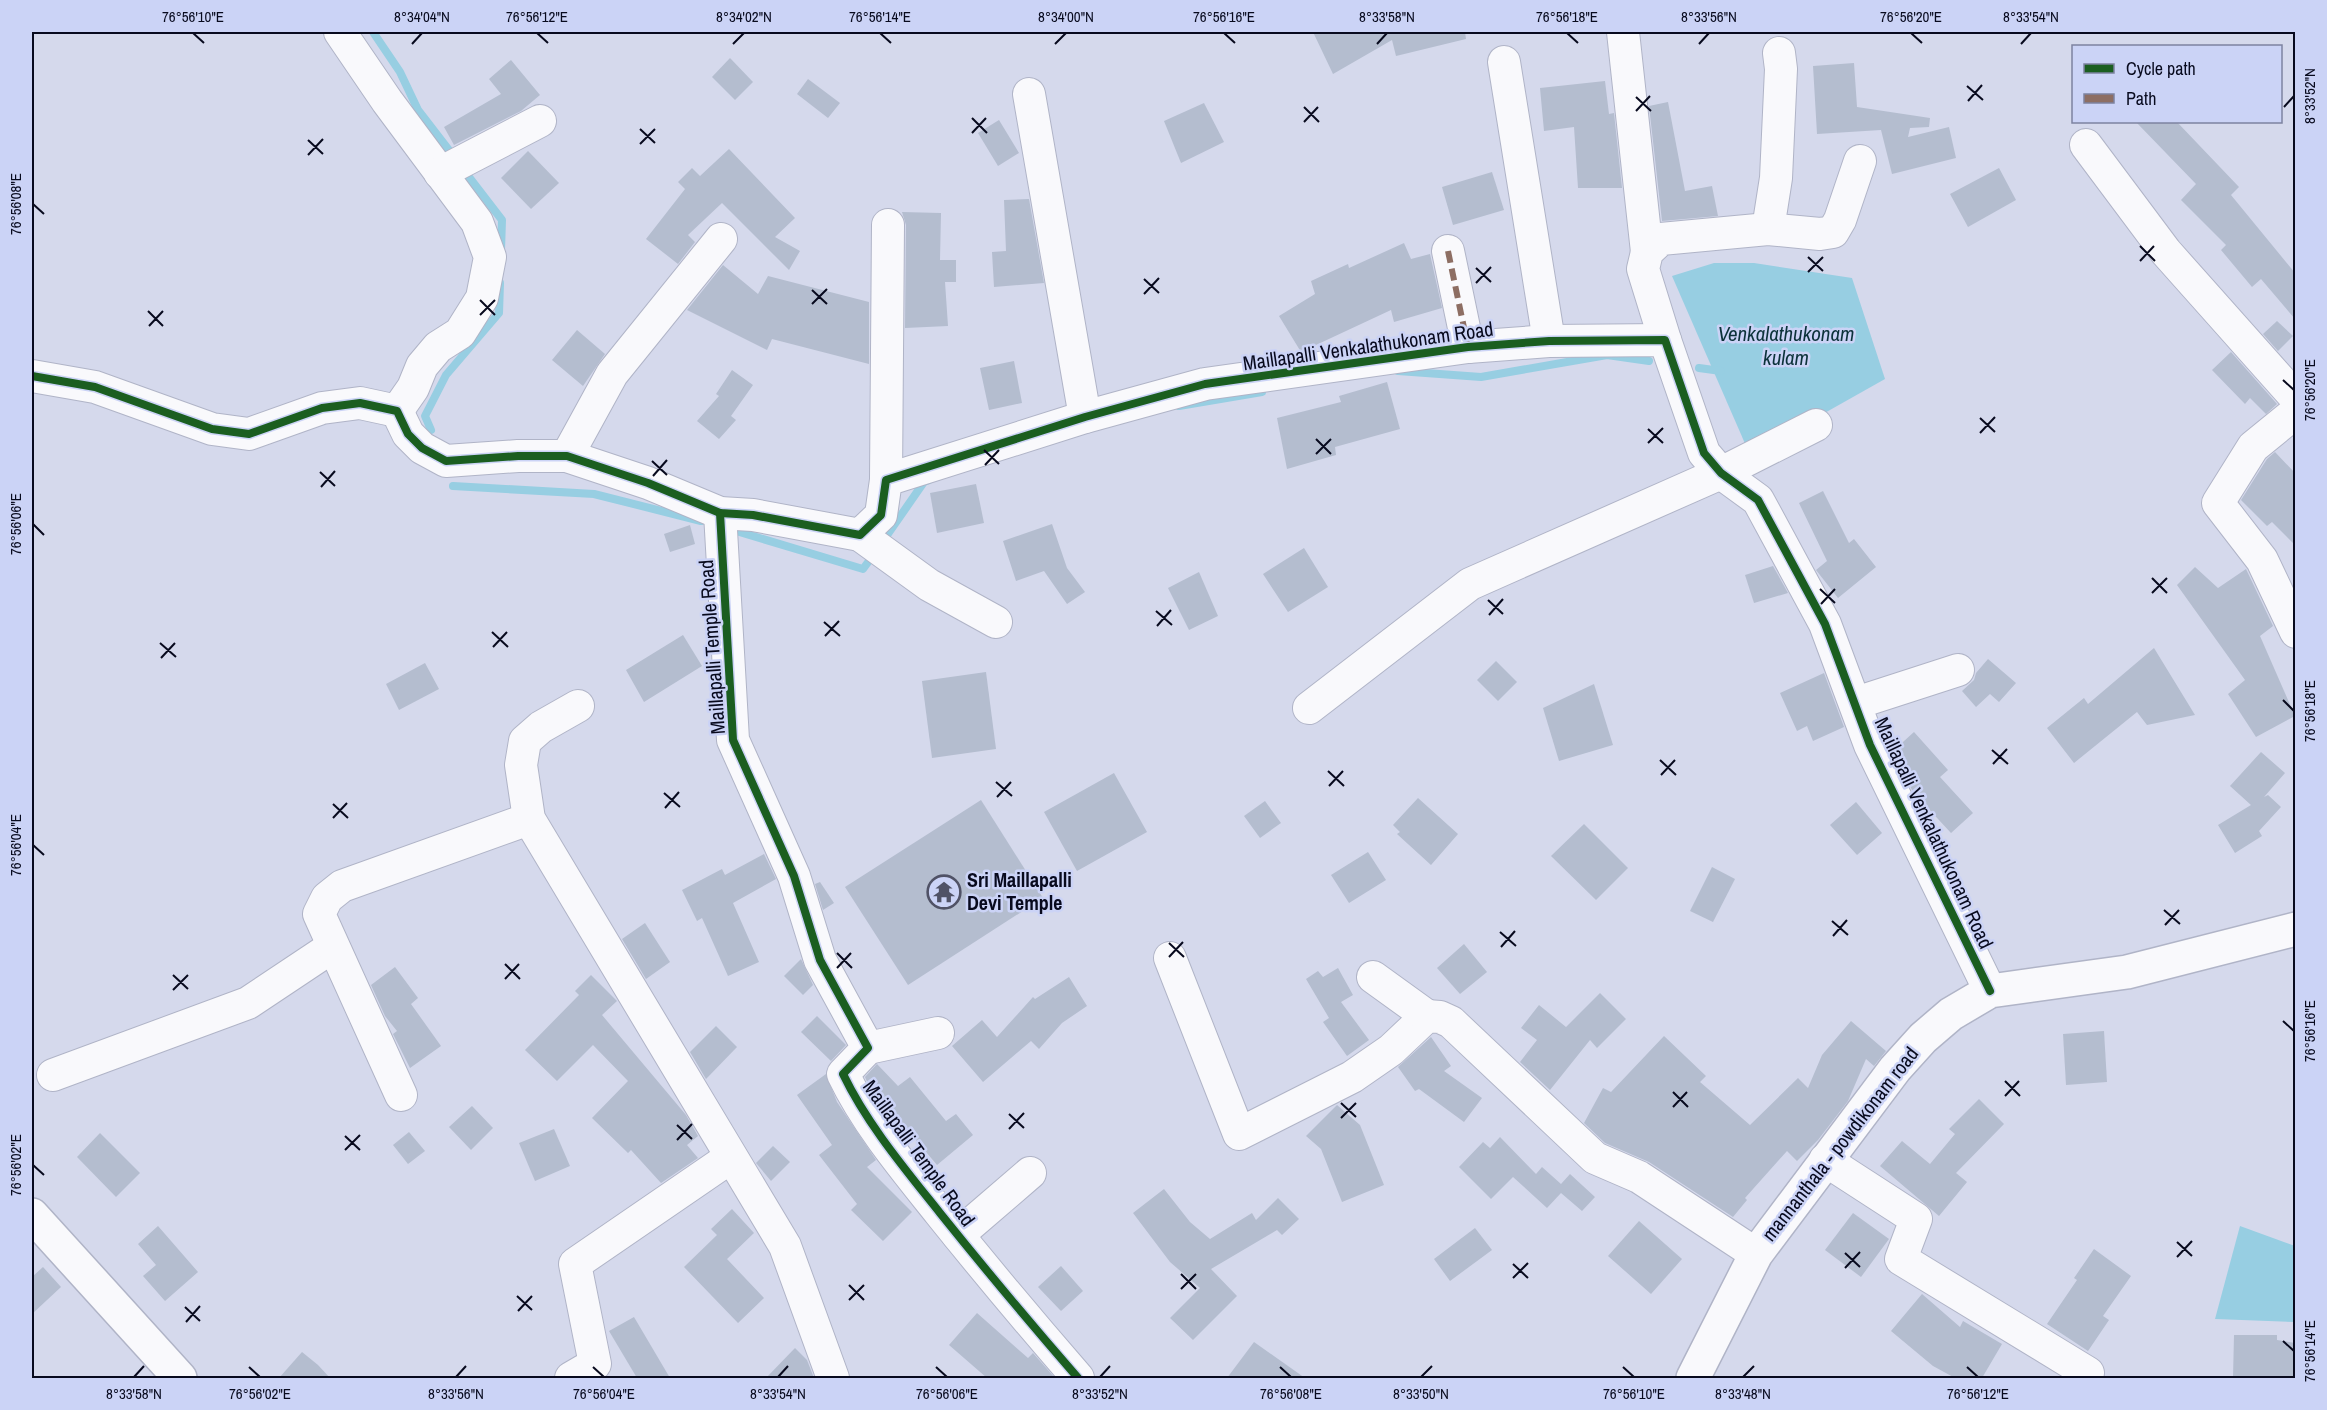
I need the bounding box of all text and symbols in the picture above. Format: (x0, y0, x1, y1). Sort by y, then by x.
text: 76°56'10"E (162, 6, 224, 27)
text: 8°34'04"N (394, 6, 450, 27)
text: 76°56'12"E (506, 6, 568, 27)
text: 8°34'02"N (716, 6, 772, 27)
text: 76°56'14"E (849, 6, 911, 27)
text: 8°34'00"N (1038, 6, 1094, 27)
text: 76°56'16"E (1193, 6, 1255, 27)
text: 8°33'58"N (1359, 6, 1415, 27)
text: 76°56'18"E (1536, 6, 1598, 27)
text: 8°33'56"N (1681, 6, 1737, 27)
text: 76°56'20"E (1880, 6, 1942, 27)
text: 8°33'54"N (2003, 6, 2059, 27)
legend (2072, 45, 2282, 123)
text: Cycle path (2126, 56, 2196, 81)
text: 8°33'52"N (2299, 68, 2320, 124)
text: Path (2126, 86, 2156, 111)
text: 76°56'08"E (5, 173, 26, 235)
street label: Maillapalli Venkalathukonam Road (1241, 315, 1495, 376)
water label: Venkalathukonam kulam (1718, 319, 1854, 372)
text: 76°56'20"E (2299, 359, 2320, 421)
text: 76°56'06"E (5, 493, 26, 555)
street label: Maillapalli Temple Road (692, 559, 731, 735)
text: 76°56'18"E (2299, 680, 2320, 742)
street label: Maillapalli Venkalathukonam Road (1869, 713, 2000, 953)
text: 76°56'04"E (5, 814, 26, 876)
place label: Sri Maillapalli Devi Temple (967, 866, 1072, 916)
temple icon: Sri Maillapalli Devi Temple (926, 874, 962, 910)
text: 76°56'16"E (2299, 1000, 2320, 1062)
street label: mannanthala - powdikonam road (1755, 1041, 1924, 1246)
street label: Maillapalli Temple Road (857, 1074, 982, 1231)
text: 76°56'02"E (5, 1134, 26, 1196)
text: 76°56'14"E (2299, 1320, 2320, 1382)
text: 8°33'58"N (106, 1383, 162, 1404)
text: 76°56'02"E (229, 1383, 291, 1404)
text: 8°33'56"N (428, 1383, 484, 1404)
text: 76°56'04"E (573, 1383, 635, 1404)
text: 8°33'54"N (750, 1383, 806, 1404)
text: 76°56'06"E (916, 1383, 978, 1404)
text: 8°33'52"N (1072, 1383, 1128, 1404)
text: 76°56'08"E (1260, 1383, 1322, 1404)
text: 8°33'50"N (1393, 1383, 1449, 1404)
text: 76°56'10"E (1603, 1383, 1665, 1404)
text: 8°33'48"N (1715, 1383, 1771, 1404)
text: 76°56'12"E (1947, 1383, 2009, 1404)

